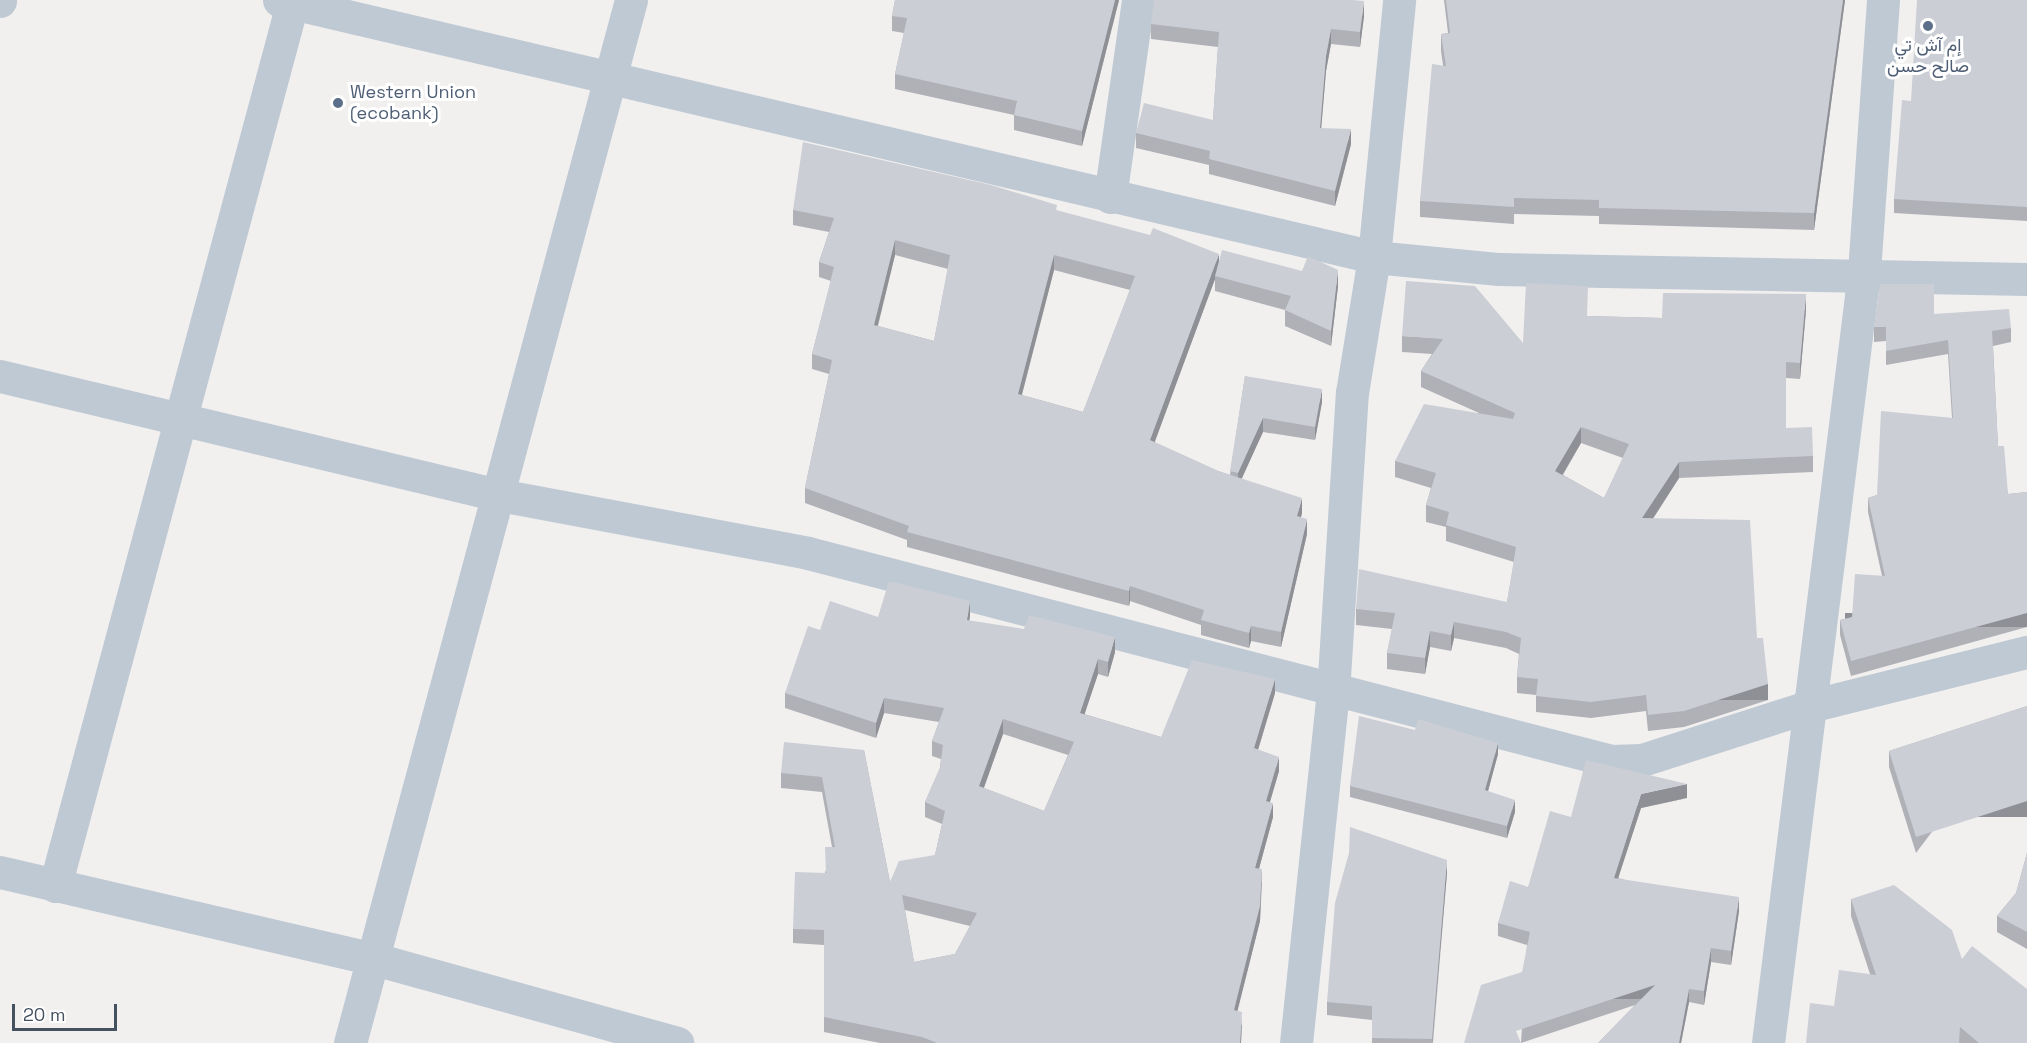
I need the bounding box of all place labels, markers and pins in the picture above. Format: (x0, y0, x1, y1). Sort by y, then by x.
marker: إم آش تي صالح حسن (1921, 19, 1935, 33)
place label: إم آش تي صالح حسن (1887, 35, 1969, 78)
place label: Western Union (ecobank) (350, 82, 476, 124)
marker: Western Union (ecobank) (331, 96, 345, 110)

